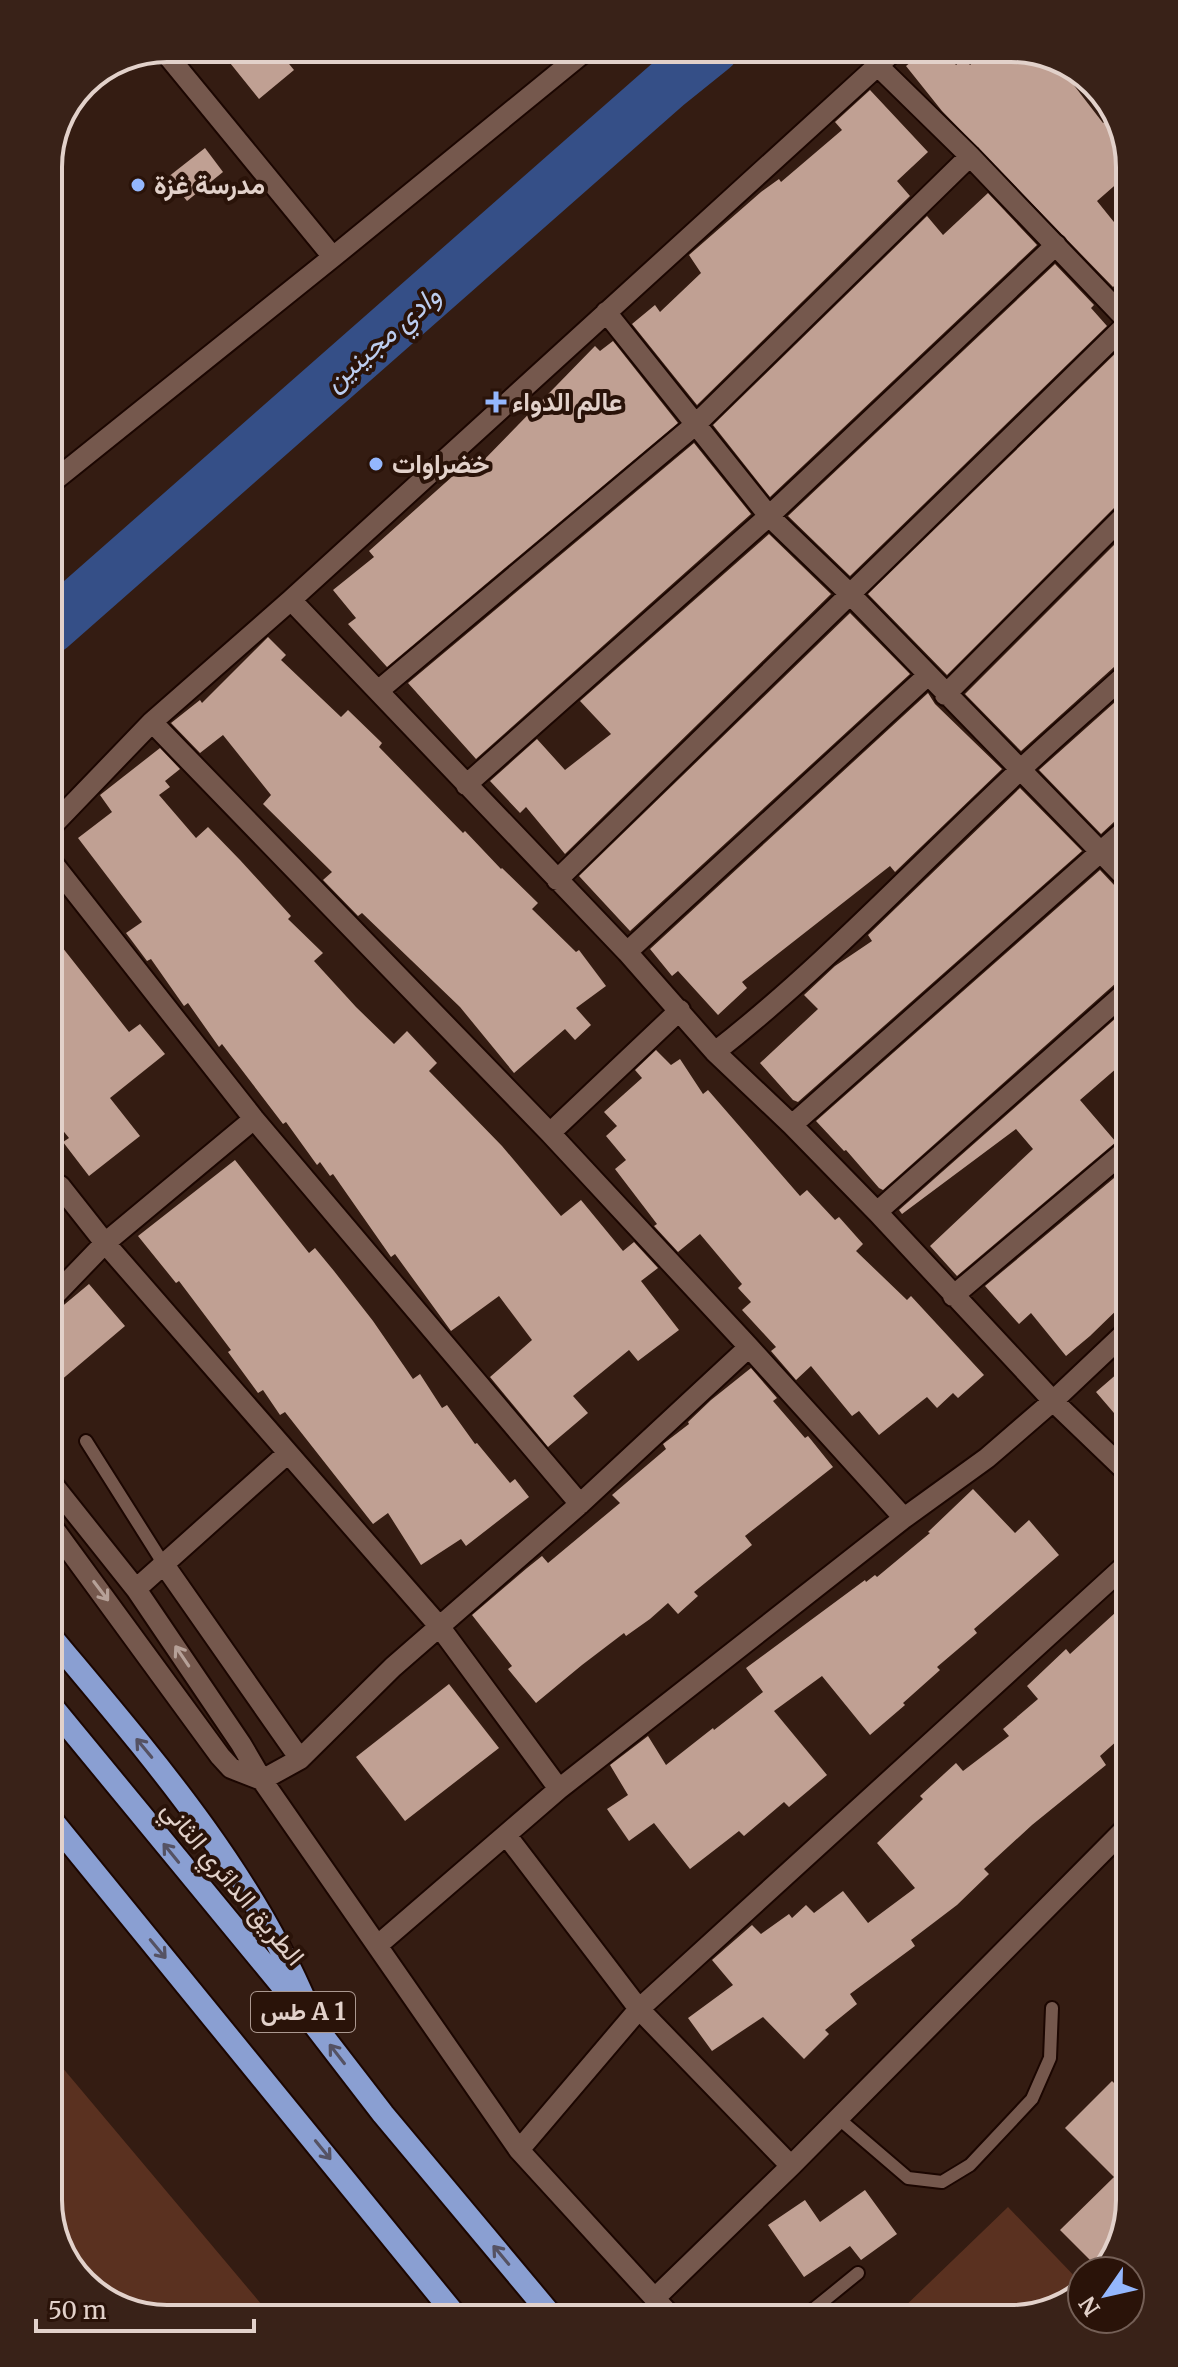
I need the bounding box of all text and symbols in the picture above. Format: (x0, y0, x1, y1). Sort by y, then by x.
place label: مدرسة غزة (154, 168, 265, 201)
marker: مدرسة غزة (129, 176, 147, 194)
water label: وادي مجينين (316, 277, 452, 402)
place label: عالم الدواء (512, 385, 622, 419)
marker: عالم الدواء (487, 393, 505, 411)
place label: خضراوات (392, 447, 489, 480)
marker: خضراوات (367, 455, 385, 473)
one-way arrow (92, 1580, 109, 1602)
one-way arrow (174, 1645, 190, 1668)
one-way arrow (135, 1738, 153, 1758)
street label: الطريق الدائري الثاني (151, 1793, 312, 1975)
one-way arrow (162, 1843, 180, 1864)
one-way arrow (149, 1939, 167, 1959)
road number: طس A 1 (251, 1992, 355, 2032)
one-way arrow (328, 2043, 345, 2065)
one-way arrow (314, 2140, 332, 2160)
one-way arrow (492, 2245, 510, 2266)
north arrow (1066, 2255, 1146, 2335)
scale bar (36, 2283, 254, 2333)
text: N (1073, 2291, 1106, 2321)
text: 50 m (48, 2295, 107, 2326)

